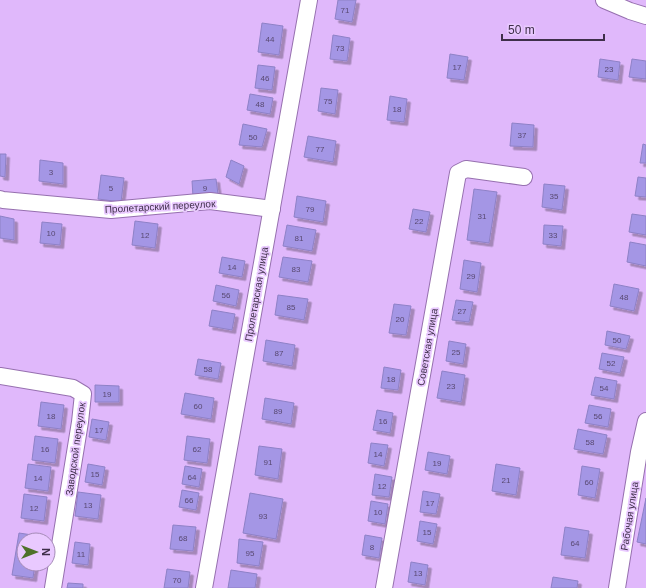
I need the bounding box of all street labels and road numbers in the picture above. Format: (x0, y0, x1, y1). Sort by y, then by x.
street label: Пролетарский переулок (104, 198, 216, 215)
street label: Пролетарская улица (243, 246, 270, 342)
street label: Советская улица (415, 307, 440, 387)
street label: Заводской переулок (64, 401, 88, 496)
street label: Рабочая улица (619, 481, 640, 551)

